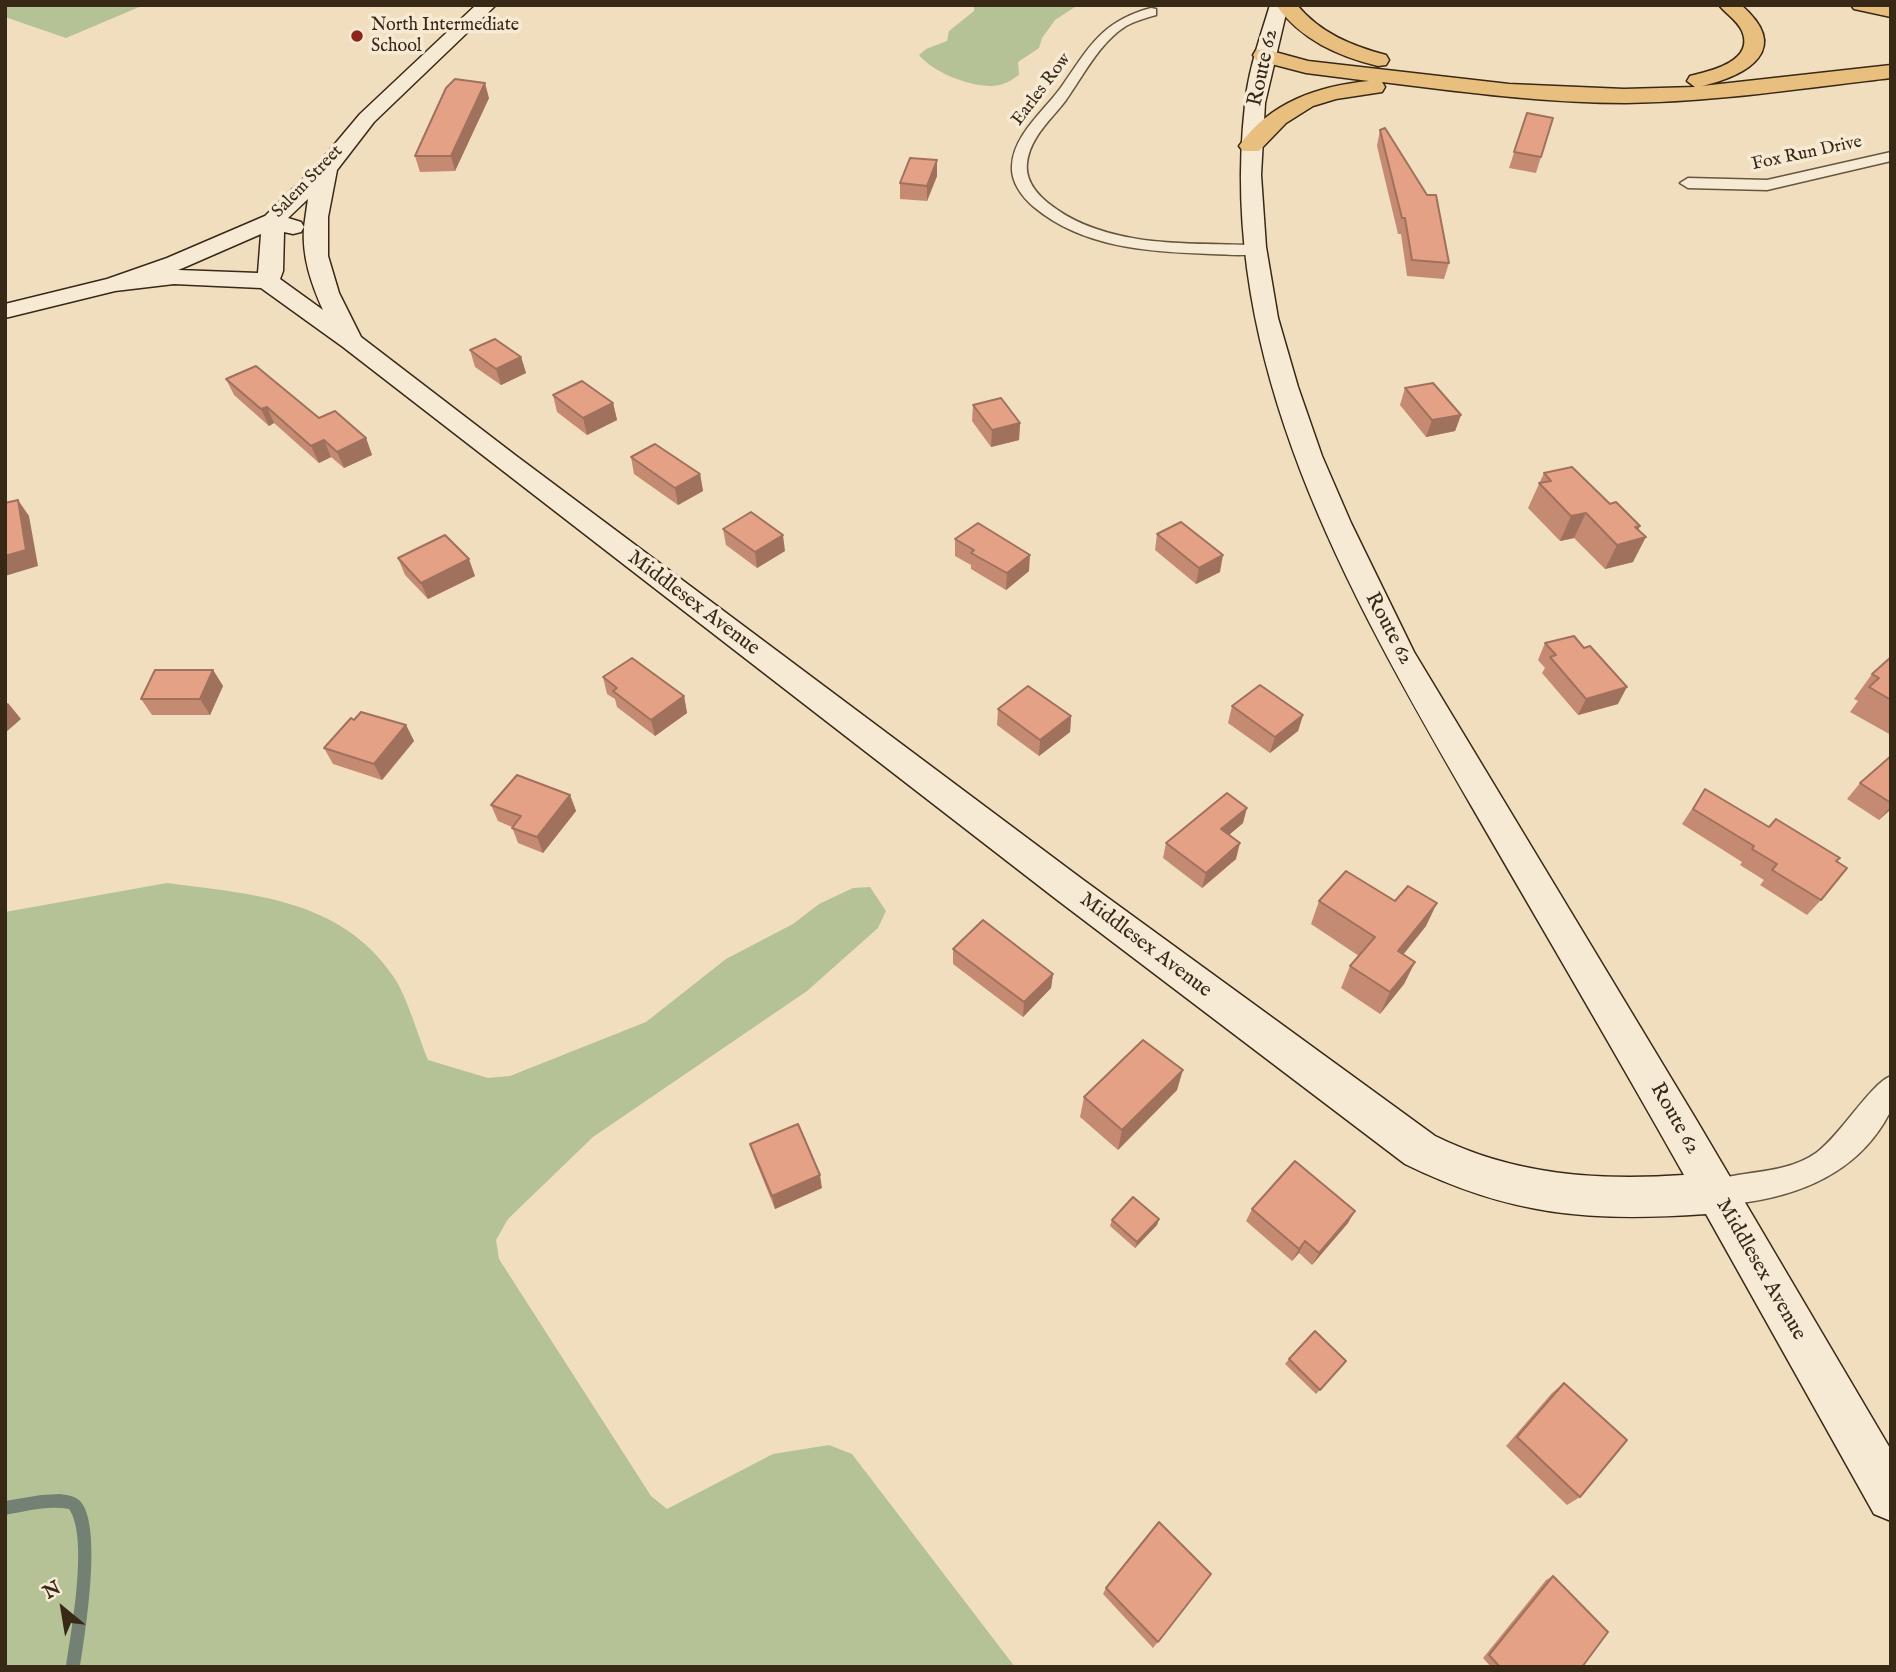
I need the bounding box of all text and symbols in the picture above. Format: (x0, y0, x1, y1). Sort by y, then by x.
place label: North Intermediate School (371, 15, 519, 58)
street label: Route 62 (1244, 27, 1284, 109)
marker: North Intermediate School (349, 28, 365, 44)
street label: Earles Row (1008, 49, 1076, 131)
street label: Fox Run Drive (1750, 132, 1864, 176)
street label: Salem Street (268, 141, 348, 223)
street label: Middlesex Avenue (622, 546, 764, 662)
street label: Route 62 (1359, 589, 1417, 669)
street label: Middlesex Avenue (1074, 888, 1216, 1004)
street label: Route 62 (1644, 1079, 1704, 1159)
street label: Middlesex Avenue (1709, 1195, 1811, 1345)
north arrow (28, 1574, 98, 1644)
text: N (39, 1576, 66, 1605)

